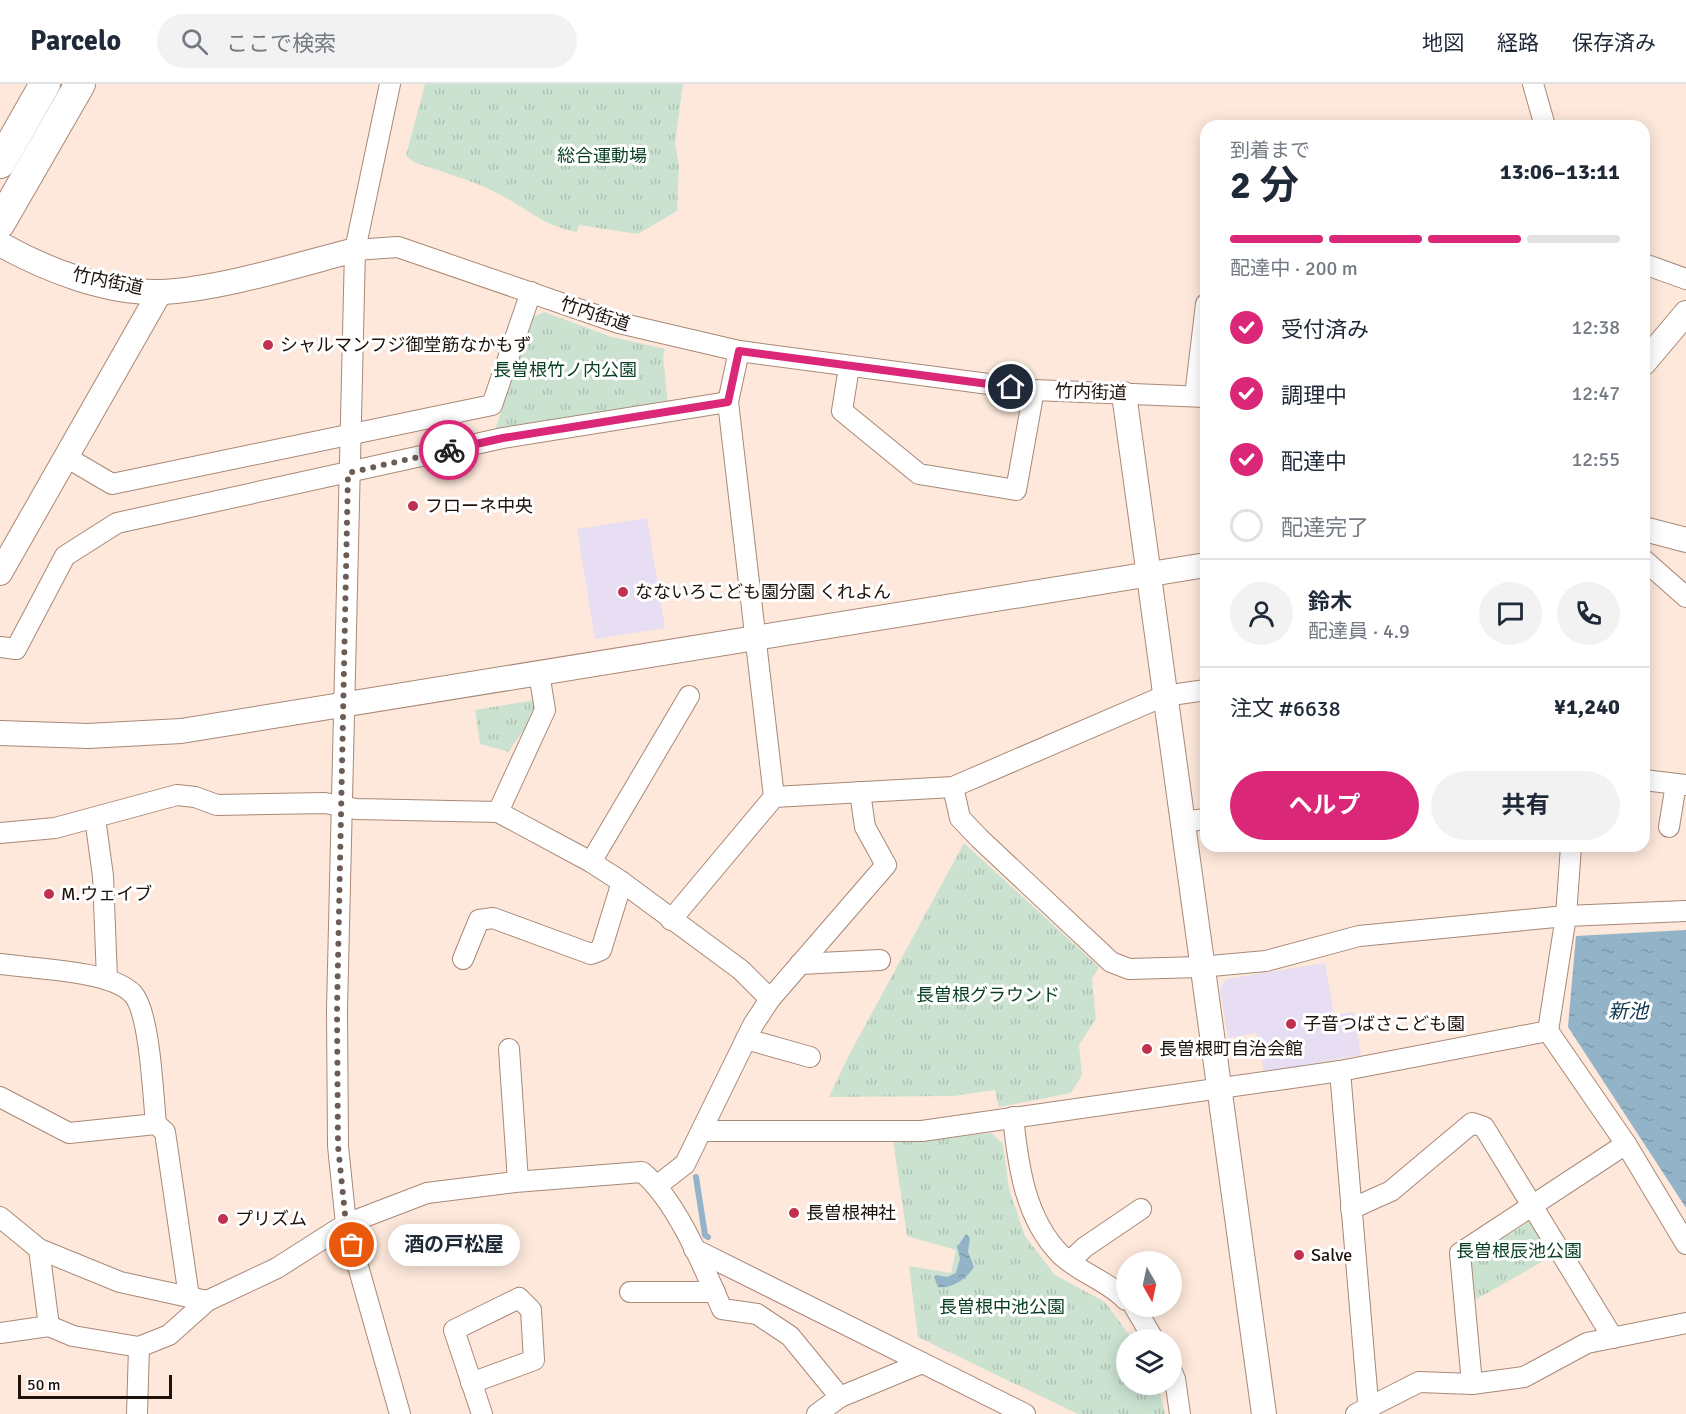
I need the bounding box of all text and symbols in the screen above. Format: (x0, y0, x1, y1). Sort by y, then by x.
search box (157, 14, 577, 68)
text: Parcelo (30, 24, 121, 58)
icon: search (178, 25, 211, 58)
text: ここで検索 (226, 30, 336, 57)
text: 地図 (1422, 30, 1464, 56)
text: 経路 (1497, 30, 1539, 56)
text: 保存済み (1572, 30, 1656, 56)
text: 到着まで (1230, 138, 1310, 163)
park label: 総合運動場 (557, 145, 647, 167)
text: 13:06–13:11 (1500, 158, 1620, 185)
text: 2 分 (1230, 161, 1299, 209)
text: 配達中 · 200 m (1230, 256, 1358, 281)
street label: 竹内街道 (70, 263, 146, 299)
street label: 竹内街道 (557, 292, 633, 336)
icon: check (1230, 311, 1263, 344)
text: 12:38 (1571, 315, 1620, 340)
text: 受付済み (1281, 316, 1369, 343)
place label: シャルマンフジ御堂筋なかもず (280, 334, 531, 356)
marker: シャルマンフジ御堂筋なかもず (261, 338, 275, 352)
park label: 長曽根竹ノ内公園 (493, 359, 637, 381)
pin (985, 361, 1036, 412)
icon: home (994, 370, 1027, 403)
icon: check (1230, 377, 1263, 410)
street label: 竹内街道 (1055, 380, 1127, 404)
text: 12:47 (1571, 381, 1620, 406)
text: 調理中 (1281, 382, 1347, 409)
courier (419, 420, 479, 480)
icon: bike (433, 434, 466, 467)
icon: check (1230, 443, 1263, 476)
text: 12:55 (1571, 447, 1620, 472)
text: 配達中 (1281, 448, 1347, 475)
place label: フローネ中央 (425, 495, 533, 517)
marker: フローネ中央 (406, 499, 420, 513)
text: 配達完了 (1281, 514, 1369, 541)
place label: なないろこども園分園 くれよん (635, 581, 891, 603)
button: person (1230, 582, 1293, 645)
button: chat (1479, 582, 1542, 645)
button: phone (1557, 582, 1620, 645)
marker: なないろこども園分園 くれよん (616, 585, 630, 599)
text: 鈴木 (1308, 588, 1352, 615)
text: 配達員 · 4.9 (1308, 619, 1410, 644)
text: ¥1,240 (1554, 693, 1620, 720)
text: 注文 #6638 (1230, 695, 1341, 722)
button: ヘルプ (1230, 771, 1419, 840)
button: 共有 (1431, 771, 1620, 840)
place label: M.ウェイブ (61, 883, 152, 905)
marker: M.ウェイブ (42, 887, 56, 901)
park label: 長曽根グラウンド (916, 984, 1060, 1006)
water label: 新池 (1608, 999, 1650, 1024)
place label: 子音つばさこども園 (1303, 1013, 1465, 1035)
marker: 子音つばさこども園 (1284, 1017, 1298, 1031)
place label: 長曽根町自治会館 (1159, 1038, 1303, 1060)
marker: 長曽根町自治会館 (1140, 1042, 1154, 1056)
place label: 長曽根神社 (806, 1202, 896, 1224)
marker: 長曽根神社 (787, 1206, 801, 1220)
place label: プリズム (235, 1208, 307, 1230)
marker: プリズム (216, 1212, 230, 1226)
pin (326, 1219, 377, 1270)
callout: 酒の戸松屋 (388, 1224, 520, 1266)
icon: bag (335, 1228, 368, 1261)
text: 酒の戸松屋 (404, 1232, 504, 1257)
park label: 長曽根辰池公園 (1456, 1240, 1582, 1262)
place label: Salve (1311, 1244, 1352, 1266)
marker: Salve (1292, 1248, 1306, 1262)
north arrow (1116, 1251, 1182, 1317)
map controls (1116, 1251, 1182, 1395)
park label: 長曽根中池公園 (939, 1296, 1065, 1318)
button: layers (1116, 1329, 1182, 1395)
scale bar (18, 1372, 172, 1400)
text: 50 m (27, 1375, 61, 1395)

